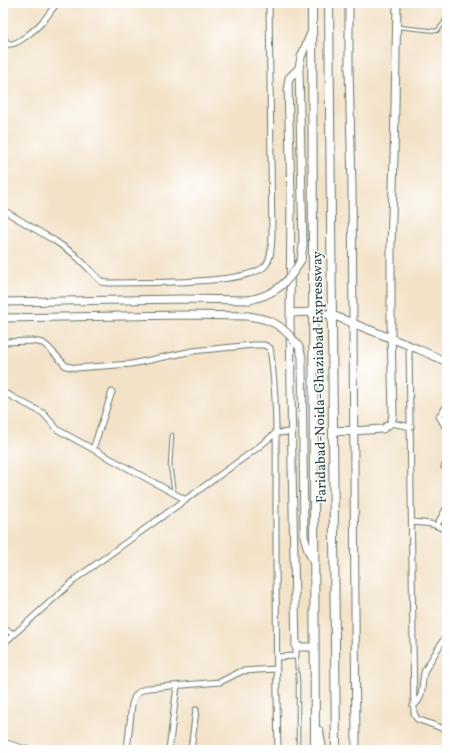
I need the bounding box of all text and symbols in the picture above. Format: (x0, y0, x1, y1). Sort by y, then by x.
street label: Faridabad-Noida-Ghaziabad Expressway (308, 250, 332, 503)

